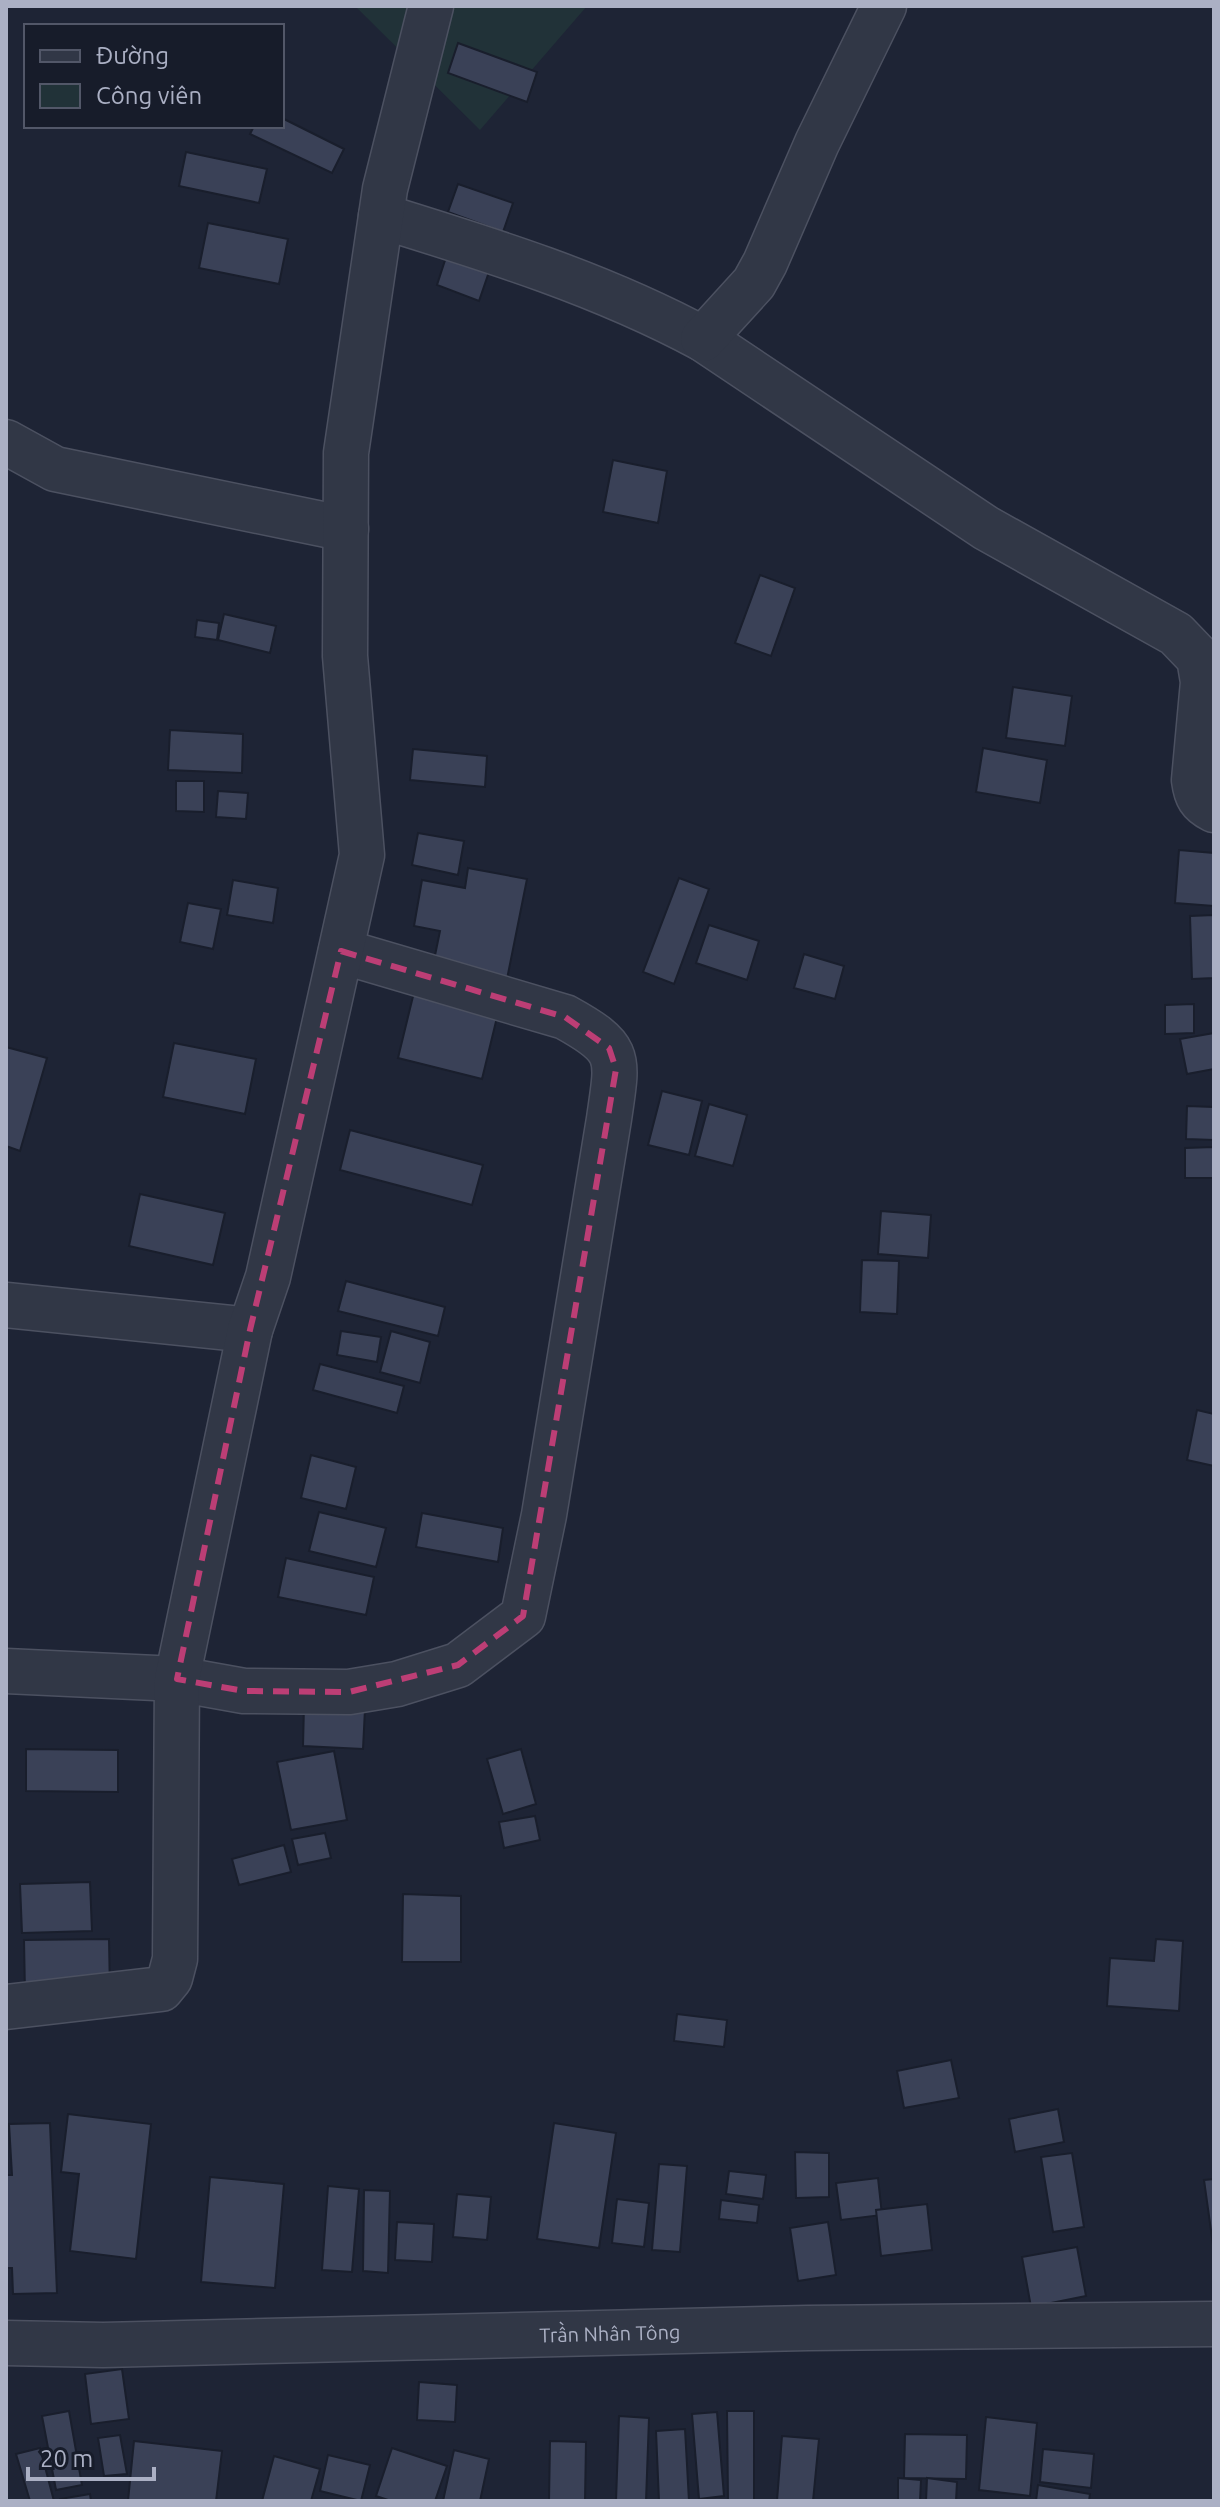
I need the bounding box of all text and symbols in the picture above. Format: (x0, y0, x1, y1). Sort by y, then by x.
legend (24, 24, 284, 128)
text: Đường (96, 42, 169, 69)
text: Công viên (96, 82, 202, 109)
street label: Trần Nhân Tông (539, 2319, 681, 2346)
scale bar (28, 2431, 154, 2481)
text: 20 m (40, 2445, 93, 2472)

